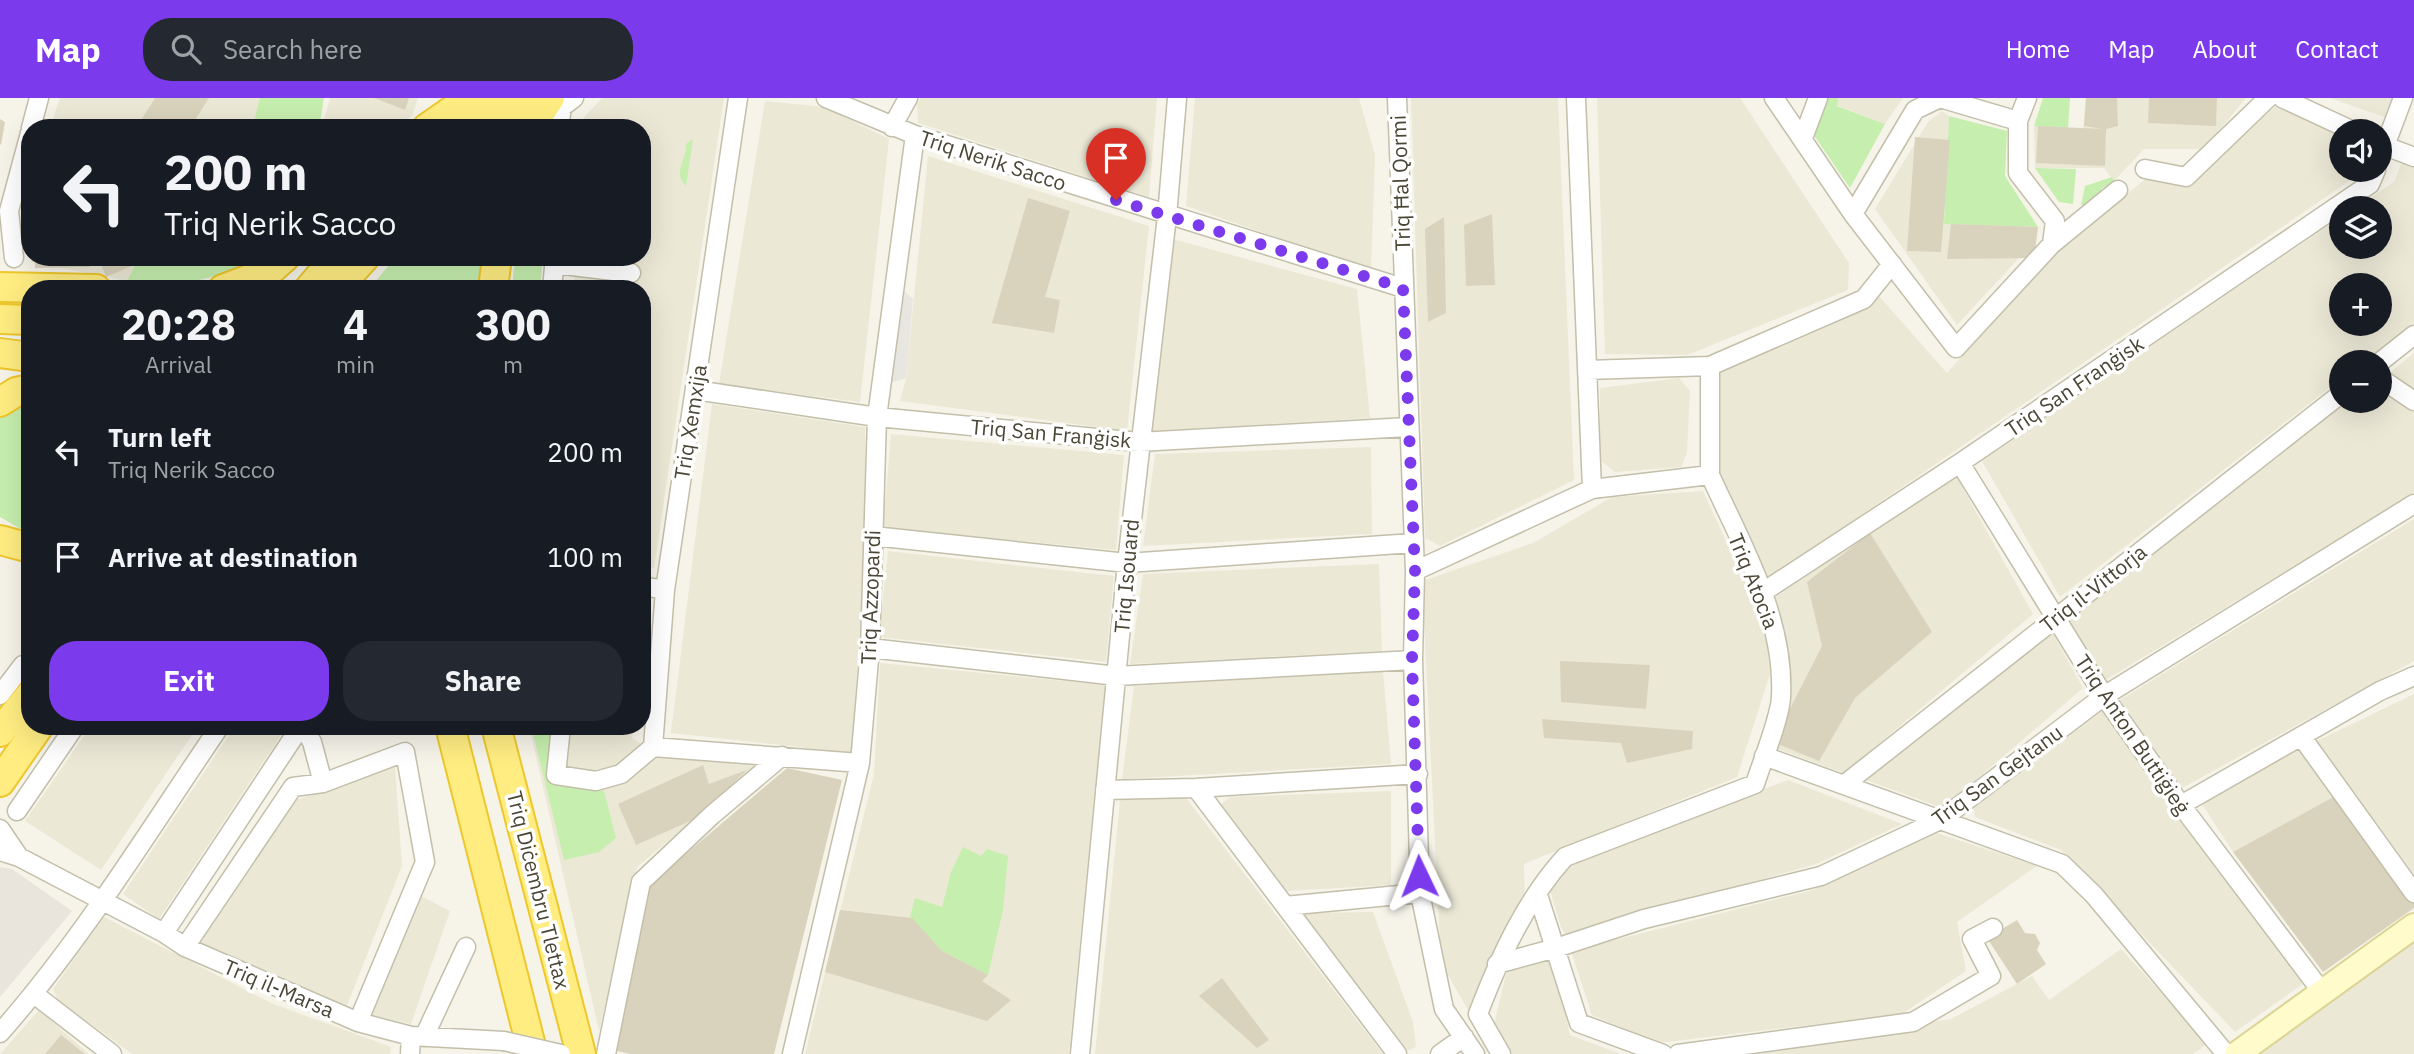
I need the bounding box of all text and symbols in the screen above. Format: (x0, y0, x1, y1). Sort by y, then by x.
search box (143, 18, 633, 81)
text: Map (35, 28, 101, 71)
icon: search (167, 30, 205, 68)
text: Search here (223, 32, 362, 66)
text: Home (2006, 33, 2070, 65)
text: Map (2108, 33, 2154, 65)
text: About (2192, 33, 2257, 65)
text: Contact (2295, 33, 2379, 65)
street label: Triq Ħal Qormi (1384, 115, 1416, 251)
map controls (2329, 119, 2392, 413)
button: sound (2329, 119, 2392, 182)
street label: Triq Nerik Sacco (916, 123, 1070, 197)
pin (1086, 128, 1146, 200)
icon: arrive (1097, 139, 1135, 177)
text: 200 m (164, 140, 308, 203)
icon: left (49, 147, 140, 238)
button: layers (2329, 196, 2392, 259)
text: Triq Nerik Sacco (164, 202, 396, 244)
button: + (2329, 273, 2392, 336)
text: 20:28 (121, 297, 236, 352)
text: 4 (343, 297, 368, 352)
text: 300 (475, 297, 551, 352)
street label: Triq San Franġisk (1999, 329, 2149, 443)
text: Arrival (145, 349, 212, 379)
text: min (336, 349, 375, 379)
text: m (503, 349, 523, 379)
button: − (2329, 350, 2392, 413)
street label: Triq Xemxija (667, 363, 713, 481)
street label: Triq San Franġisk (969, 412, 1133, 454)
text: Turn left (108, 420, 211, 454)
icon: left (49, 433, 87, 471)
text: 200 m (547, 435, 623, 469)
text: Triq Nerik Sacco (108, 454, 275, 484)
street label: Triq Isouard (1107, 518, 1145, 634)
street label: Triq Azzopardi (854, 529, 886, 665)
street label: Triq Atocia (1722, 529, 1786, 633)
street label: Triq il-Vittorja (2034, 537, 2152, 639)
icon: arrive (49, 538, 87, 576)
text: Arrive at destination (108, 540, 358, 574)
text: 100 m (547, 540, 623, 574)
button: Exit (49, 641, 329, 721)
button: Share (343, 641, 623, 721)
street label: Triq Anton Buttiġieġ (2069, 649, 2197, 819)
street label: Triq San Gejtanu (1926, 718, 2068, 832)
street label: Triq Diċembru Tlettax (501, 788, 577, 992)
position arrow (1382, 839, 1456, 913)
street label: Triq il-Marsa (219, 952, 339, 1024)

